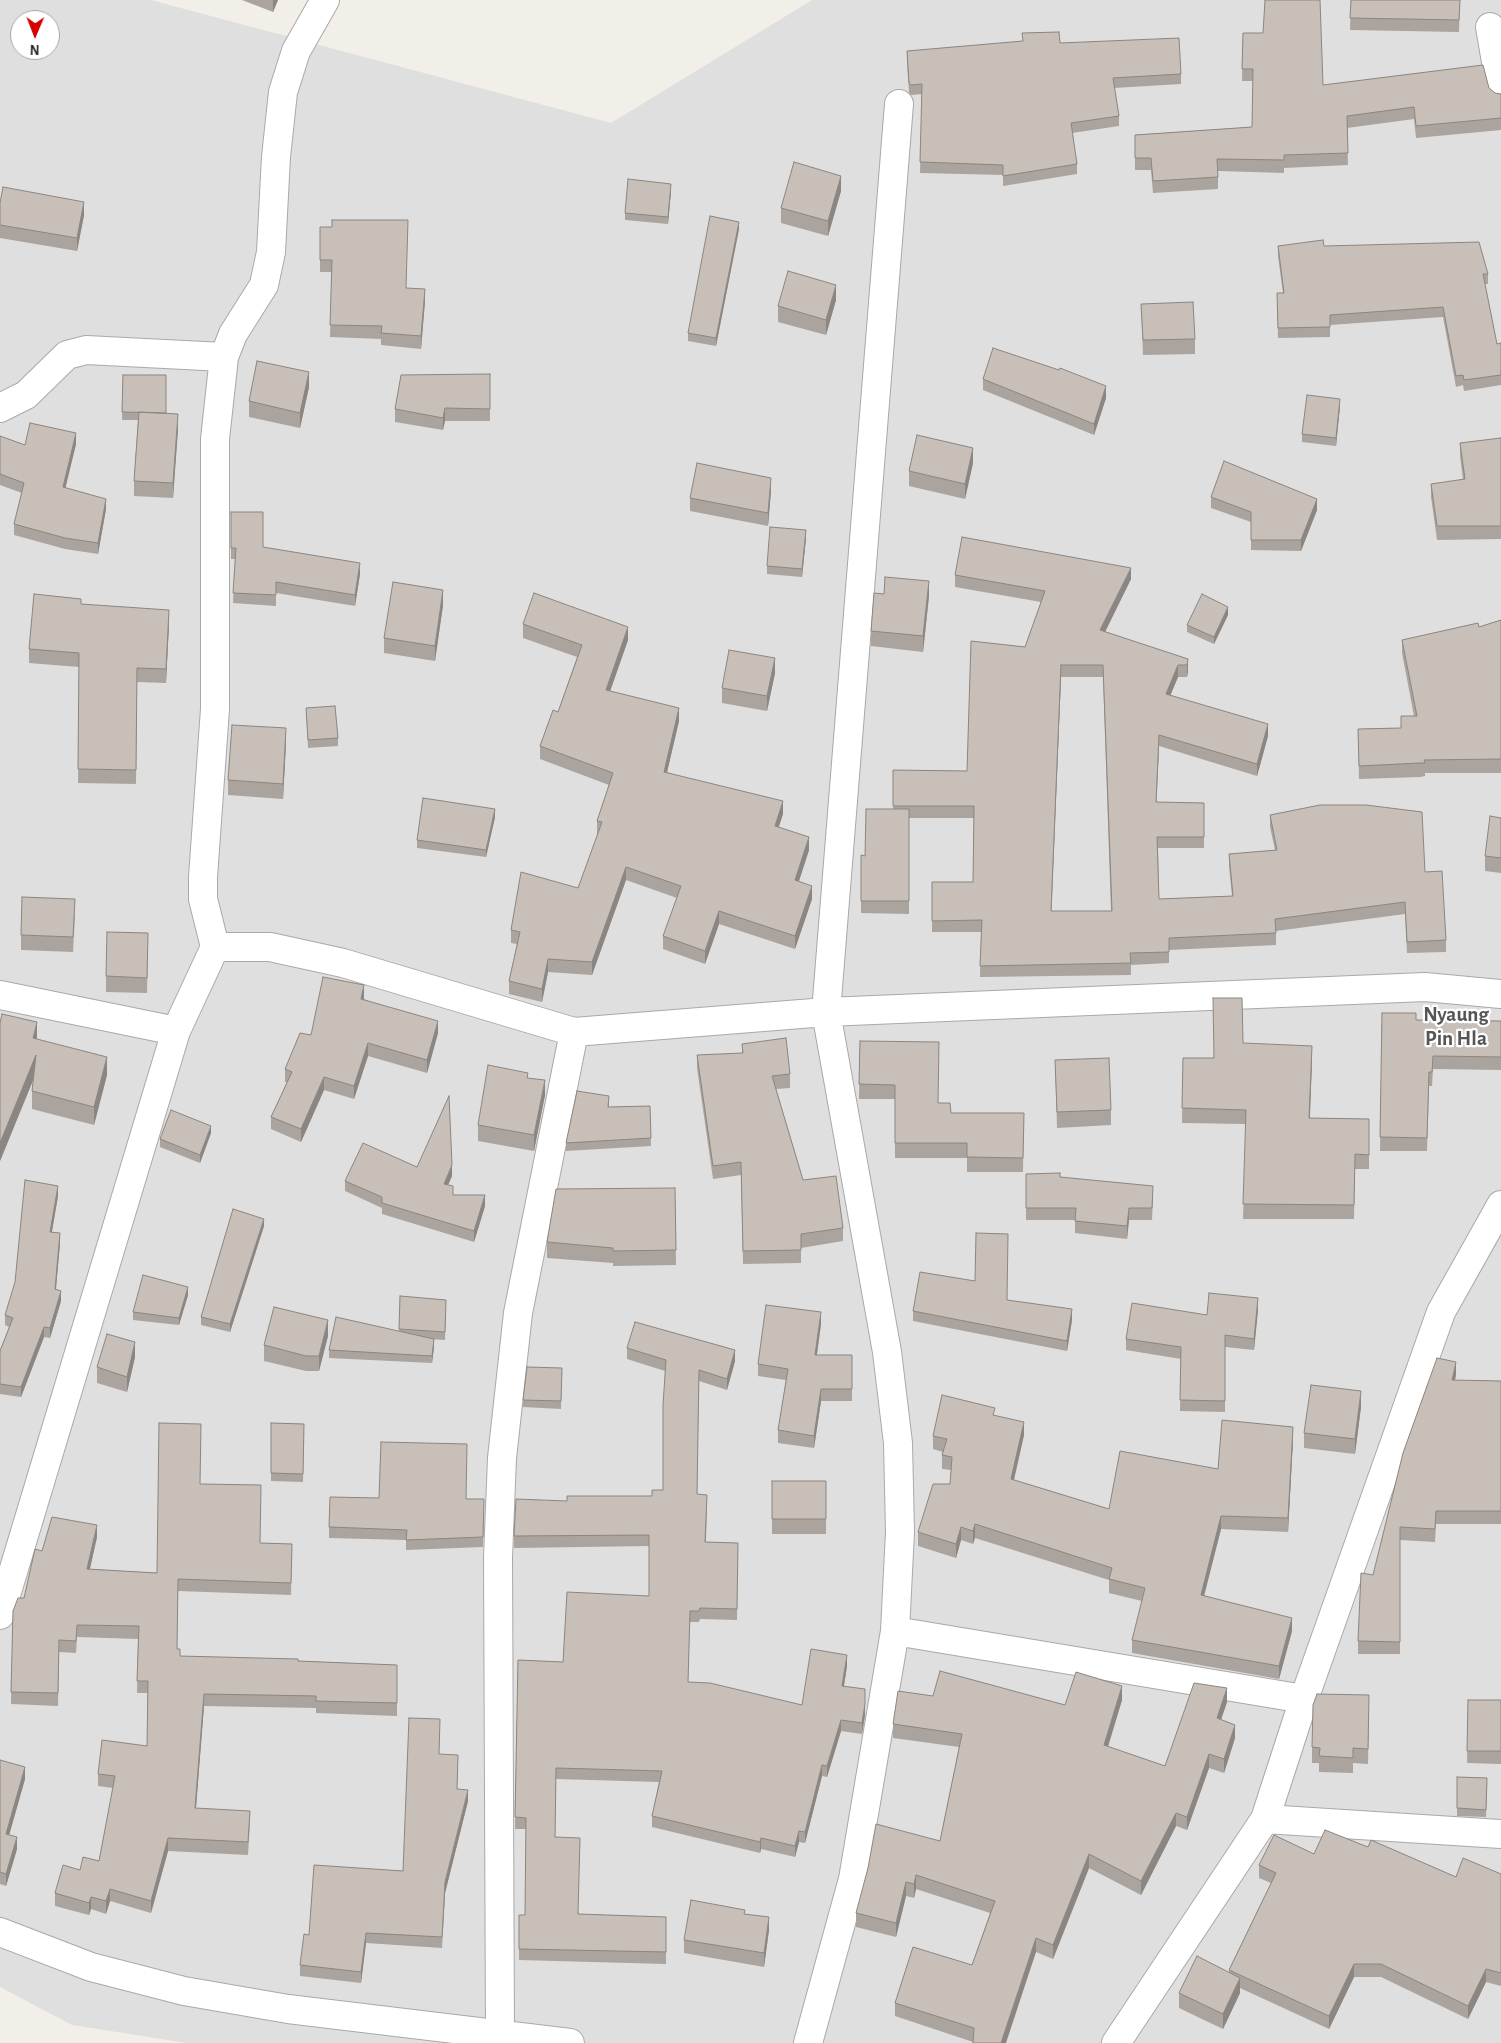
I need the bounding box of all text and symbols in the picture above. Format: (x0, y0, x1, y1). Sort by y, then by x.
north arrow (10, 10, 60, 60)
text: N (30, 42, 40, 56)
district label: Nyaung Pin Hla (1423, 1002, 1489, 1052)

